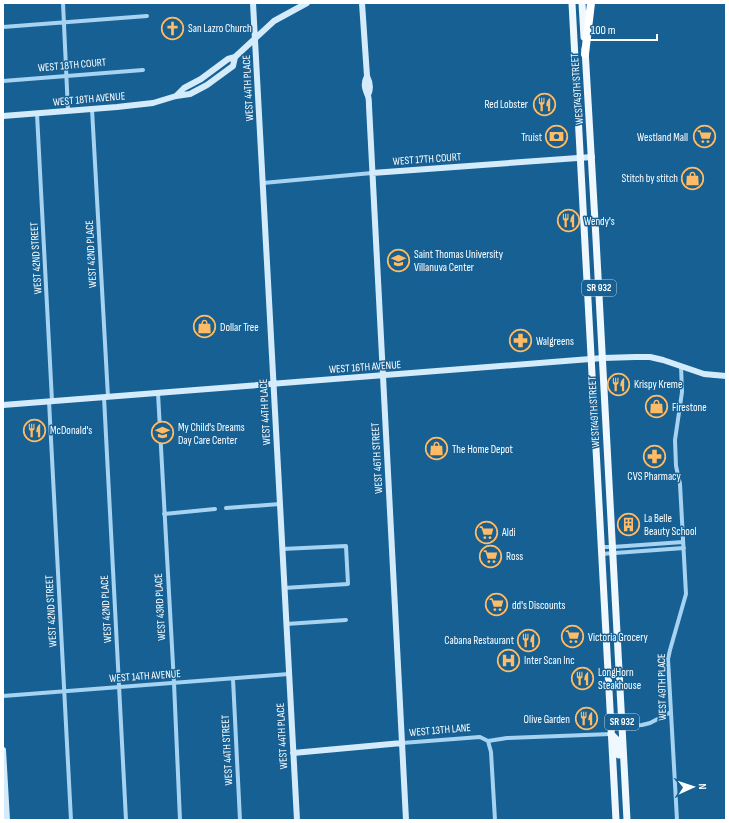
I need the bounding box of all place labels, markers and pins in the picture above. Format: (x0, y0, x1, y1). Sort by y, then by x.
church icon: San Lazro Church (159, 15, 185, 41)
place label: San Lazro Church (188, 22, 252, 35)
restaurant icon: Red Lobster (531, 91, 557, 117)
place label: Red Lobster (484, 98, 528, 111)
bank icon: Truist (544, 124, 570, 150)
supermarket icon: Westland Mall (691, 124, 717, 150)
place label: Truist (521, 131, 543, 144)
place label: Westland Mall (637, 131, 688, 144)
shop icon: Stitch by stitch (680, 165, 706, 191)
place label: Stitch by stitch (622, 172, 678, 185)
restaurant icon: Wendy's (555, 208, 581, 234)
place label: Wendy's (584, 215, 615, 228)
school or university icon: Saint Thomas University Villanuva Center (385, 247, 411, 273)
place label: Saint Thomas University Villanuva Center (414, 248, 504, 274)
shop icon: Dollar Tree (192, 314, 218, 340)
place label: Dollar Tree (220, 321, 259, 334)
pharmacy icon: Walgreens (507, 328, 533, 354)
place label: Walgreens (536, 335, 574, 348)
restaurant icon: Krispy Kreme (605, 371, 631, 397)
place label: Krispy Kreme (634, 378, 682, 391)
shop icon: Firestone (643, 394, 669, 420)
place label: Firestone (672, 401, 707, 414)
restaurant icon: McDonald's (22, 417, 48, 443)
school or university icon: My Child's Dreams Day Care Center (150, 420, 176, 446)
place label: My Child's Dreams Day Care Center (178, 421, 245, 447)
place label: McDonald's (50, 424, 92, 437)
shop icon: The Home Depot (424, 436, 450, 462)
place label: The Home Depot (452, 443, 514, 456)
pharmacy icon: CVS Pharmacy (641, 443, 667, 469)
place label: CVS Pharmacy (627, 470, 681, 483)
building icon: La Belle Beauty School (616, 511, 642, 537)
place label: La Belle Beauty School (644, 512, 697, 538)
supermarket icon: Aldi (473, 519, 499, 545)
place label: Aldi (501, 526, 516, 539)
supermarket icon: Ross (478, 543, 504, 569)
place label: Ross (506, 550, 523, 563)
supermarket icon: dd's Discounts (483, 592, 509, 618)
place label: dd's Discounts (512, 599, 566, 612)
supermarket icon: Victoria Grocery (560, 624, 586, 650)
restaurant icon: Cabana Restaurant (516, 627, 542, 653)
place label: Victoria Grocery (588, 631, 648, 644)
place label: Cabana Restaurant (444, 634, 515, 647)
hospital icon: Inter Scan Inc (496, 647, 522, 673)
place label: Inter Scan Inc (524, 654, 575, 667)
restaurant icon: LongHorn Steakhouse (569, 665, 595, 691)
place label: LongHorn Steakhouse (598, 666, 641, 692)
restaurant icon: Olive Garden (573, 706, 599, 732)
place label: Olive Garden (524, 713, 570, 726)

